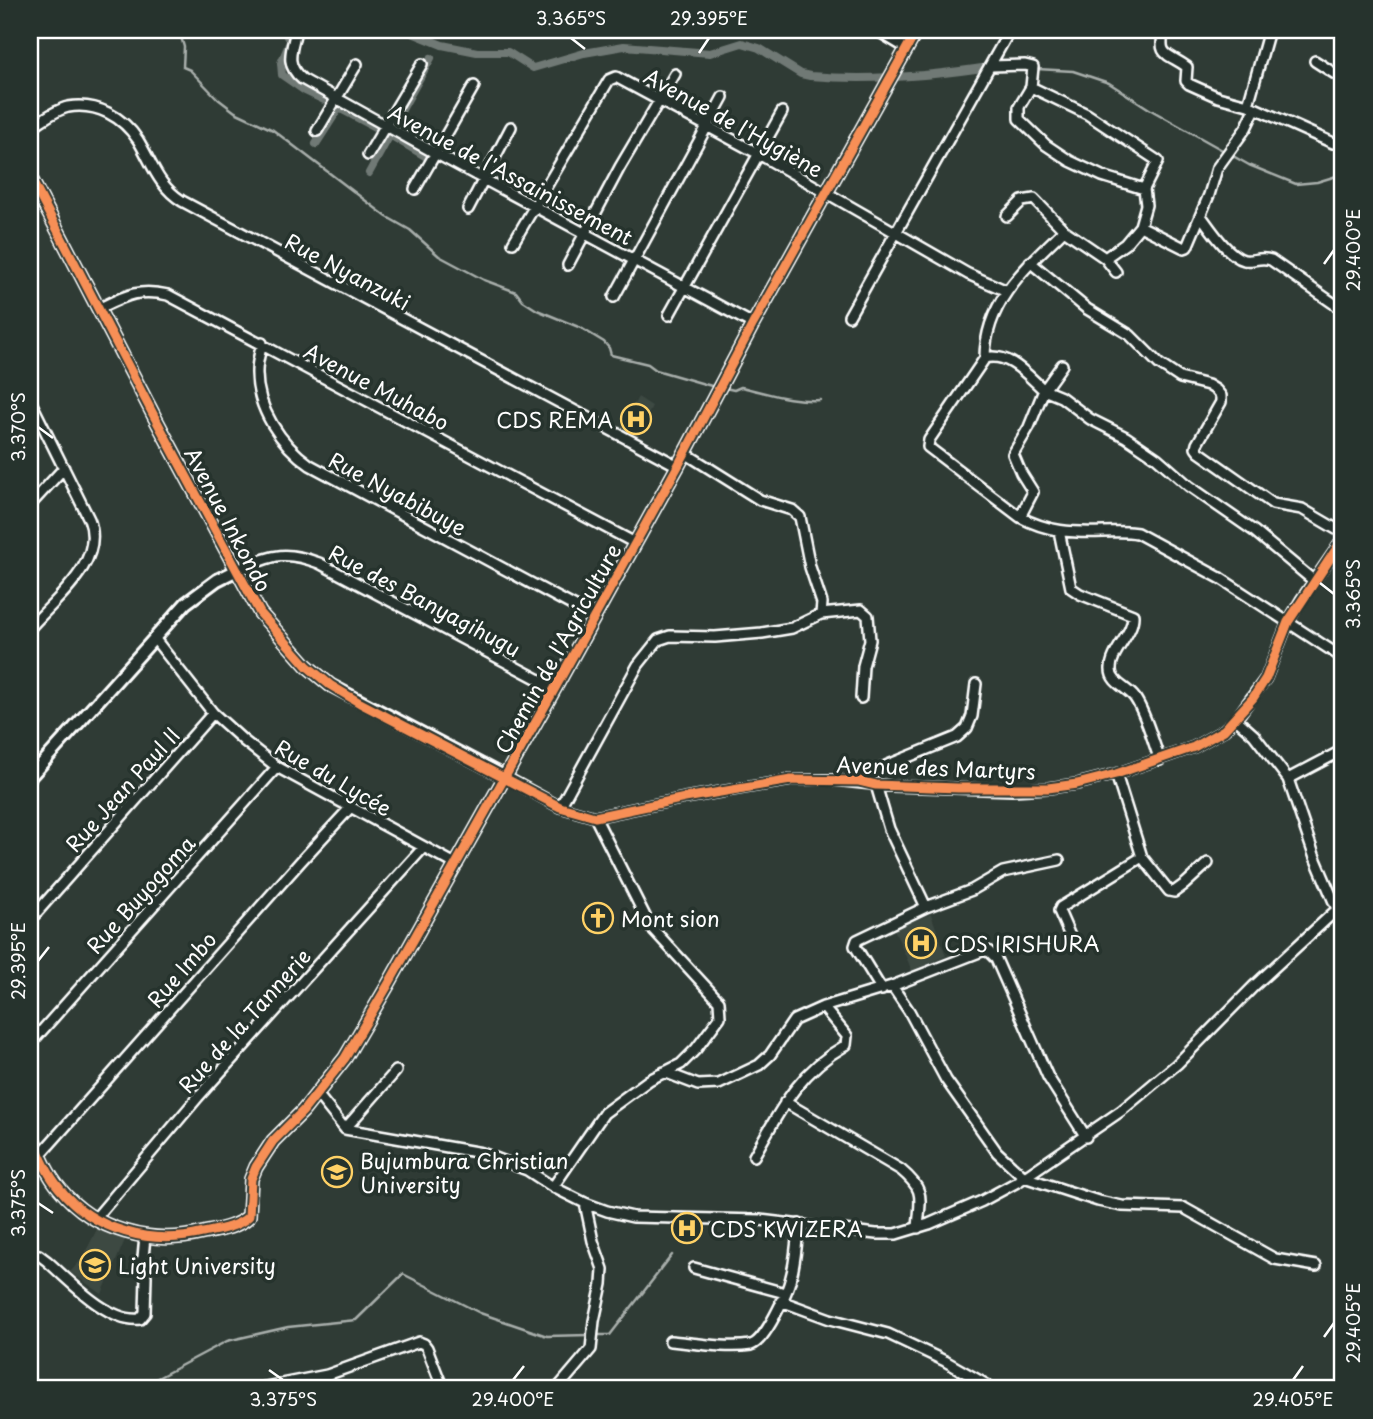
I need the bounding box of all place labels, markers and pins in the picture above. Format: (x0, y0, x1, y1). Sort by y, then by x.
hospital icon: CDS REMA (619, 402, 653, 436)
place label: CDS REMA (496, 403, 613, 435)
church icon: Mont sion (581, 901, 615, 935)
place label: Mont sion (621, 902, 720, 934)
hospital icon: CDS IRISHURA (904, 926, 938, 960)
place label: CDS IRISHURA (944, 927, 1100, 959)
place label: Bujumbura Christian University (360, 1144, 569, 1200)
school or university icon: Bujumbura Christian University (320, 1155, 354, 1189)
hospital icon: CDS KWIZERA (670, 1211, 704, 1245)
place label: CDS KWIZERA (710, 1212, 863, 1244)
school or university icon: Light University (78, 1248, 112, 1282)
place label: Light University (118, 1249, 276, 1281)

